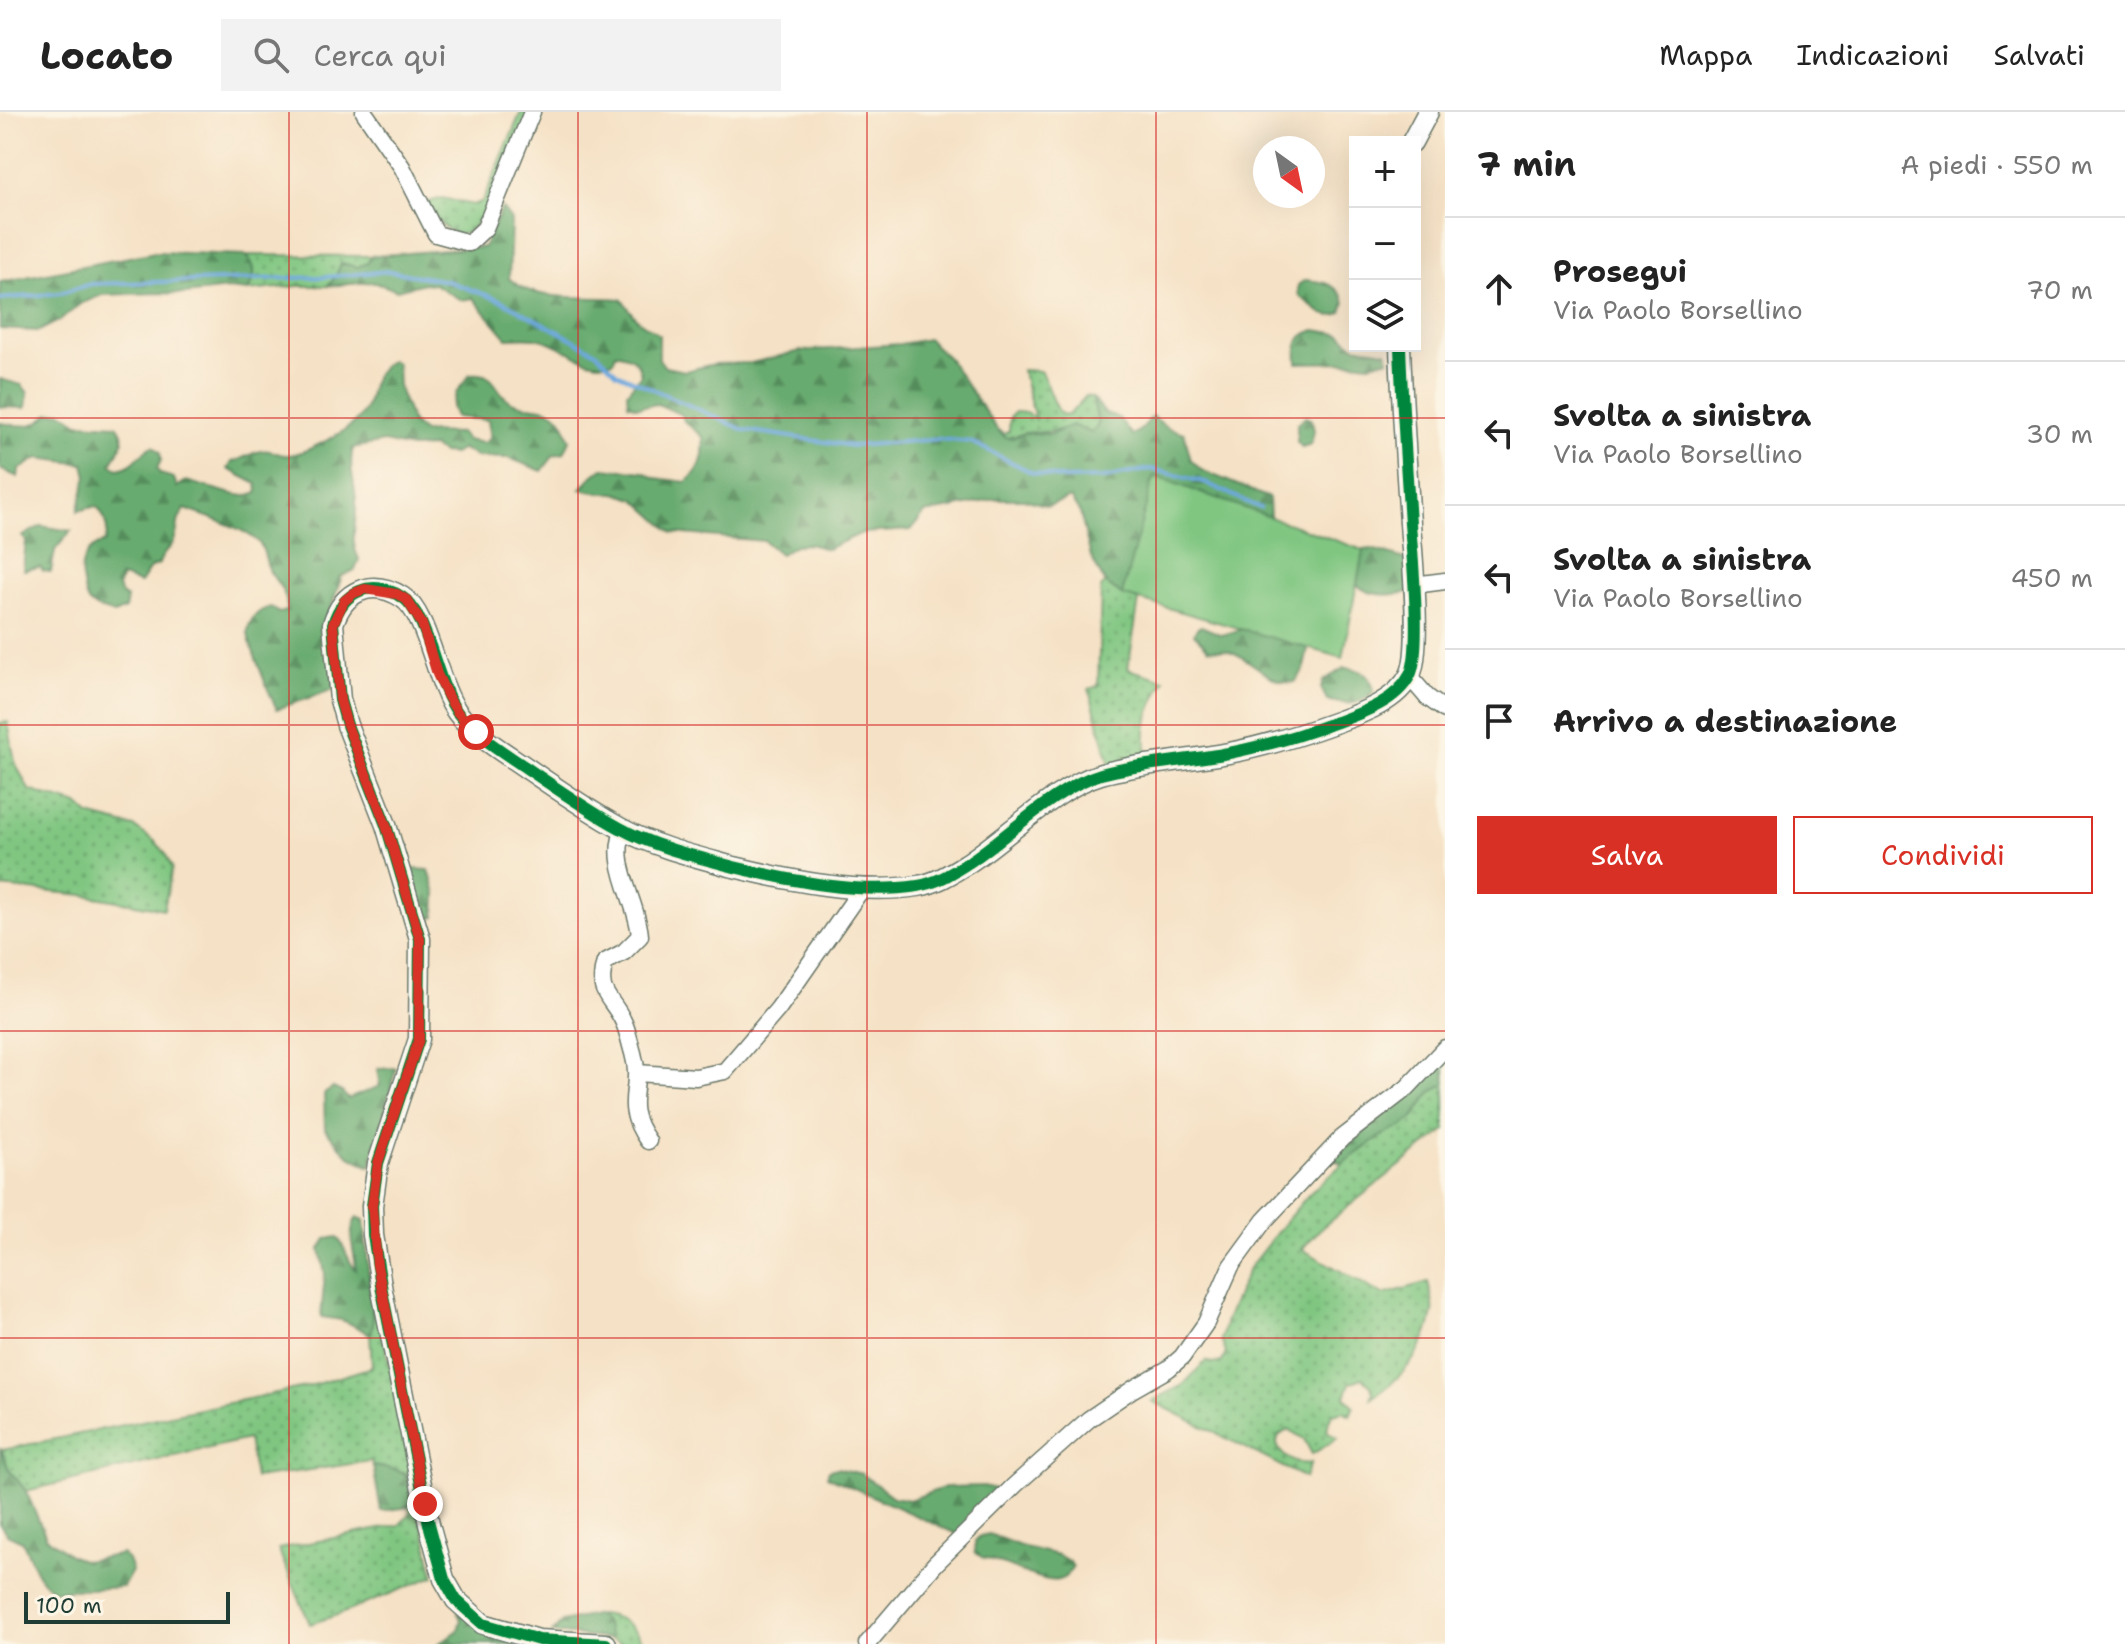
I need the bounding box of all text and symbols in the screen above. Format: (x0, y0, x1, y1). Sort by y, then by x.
search box (221, 19, 781, 91)
text: Locato (40, 30, 173, 81)
icon: search (249, 33, 293, 77)
text: Cerca qui (313, 35, 447, 76)
text: Mappa (1659, 36, 1752, 74)
text: Indicazioni (1796, 36, 1950, 74)
text: Salvati (1994, 36, 2085, 74)
north arrow (1253, 136, 1325, 208)
map controls (1349, 136, 1421, 352)
button: + (1349, 136, 1421, 208)
text: 7 min (1477, 141, 1576, 187)
text: A piedi · 550 m (1900, 147, 2093, 182)
button: − (1349, 208, 1421, 280)
text: Prosegui (1553, 251, 1687, 292)
icon: ahead (1477, 267, 1521, 311)
text: 70 m (2026, 272, 2093, 307)
button: layers (1349, 280, 1421, 352)
text: Via Paolo Borsellino (1553, 292, 1803, 327)
text: Svolta a sinistra (1553, 395, 1811, 436)
icon: left (1477, 411, 1521, 455)
text: 30 m (2026, 416, 2093, 451)
text: Via Paolo Borsellino (1553, 436, 1803, 471)
text: Svolta a sinistra (1553, 539, 1811, 580)
icon: left (1477, 555, 1521, 599)
text: 450 m (2010, 560, 2093, 595)
text: Via Paolo Borsellino (1553, 580, 1803, 615)
icon: arrive (1477, 699, 1521, 743)
text: Arrivo a destinazione (1553, 701, 1897, 742)
route start (458, 714, 494, 750)
button: Salva (1477, 816, 1777, 894)
button: Condividi (1793, 816, 2093, 894)
route end (407, 1486, 443, 1522)
scale bar (24, 1588, 230, 1624)
text: 100 m (36, 1591, 102, 1620)

